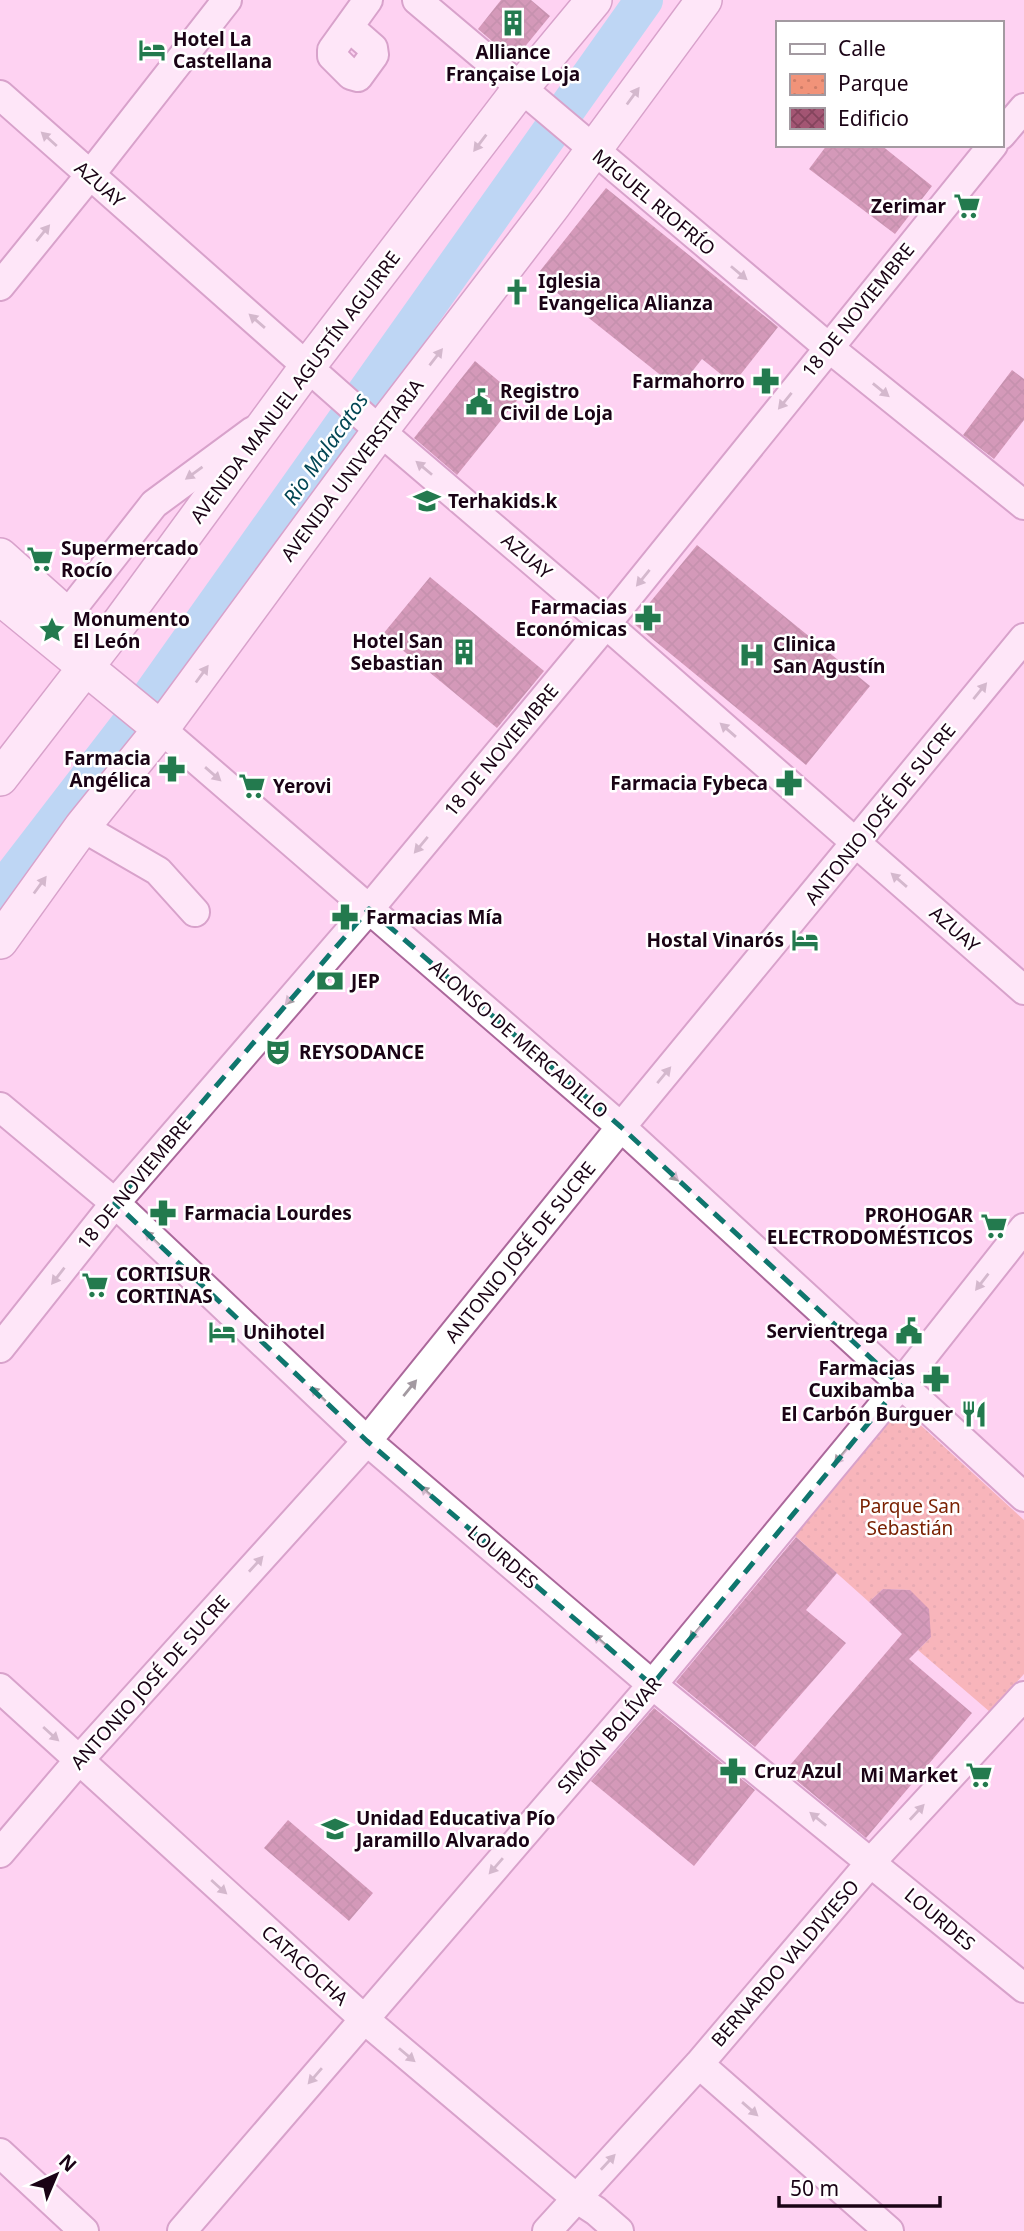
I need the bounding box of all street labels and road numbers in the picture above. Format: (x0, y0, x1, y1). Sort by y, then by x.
street label: MIGUEL RIOFRÍO (587, 143, 721, 261)
street label: AZUAY (69, 155, 131, 213)
street label: 18 DE NOVIEMBRE (796, 238, 920, 382)
street label: AVENIDA MANUEL AGUSTÍN AGUIRRE (184, 246, 406, 528)
street label: AVENIDA UNIVERSITARIA (275, 373, 430, 566)
street label: AZUAY (496, 527, 558, 585)
street label: 18 DE NOVIEMBRE (438, 678, 564, 822)
street label: ANTONIO JOSÉ DE SUCRE (799, 718, 961, 910)
street label: AZUAY (924, 900, 986, 958)
street label: ALONSO DE MERCADILLO (424, 954, 614, 1124)
street label: 18 DE NOVIEMBRE (71, 1111, 197, 1255)
street label: ANTONIO JOSÉ DE SUCRE (439, 1156, 601, 1348)
street label: LOURDES (462, 1519, 544, 1595)
street label: ANTONIO JOSÉ DE SUCRE (65, 1589, 235, 1775)
street label: SIMÓN BOLÍVAR (551, 1671, 667, 1799)
street label: BERNARDO VALDIVIESO (705, 1874, 865, 2052)
street label: LOURDES (899, 1882, 981, 1956)
street label: CATACOCHA (256, 1919, 355, 2012)

